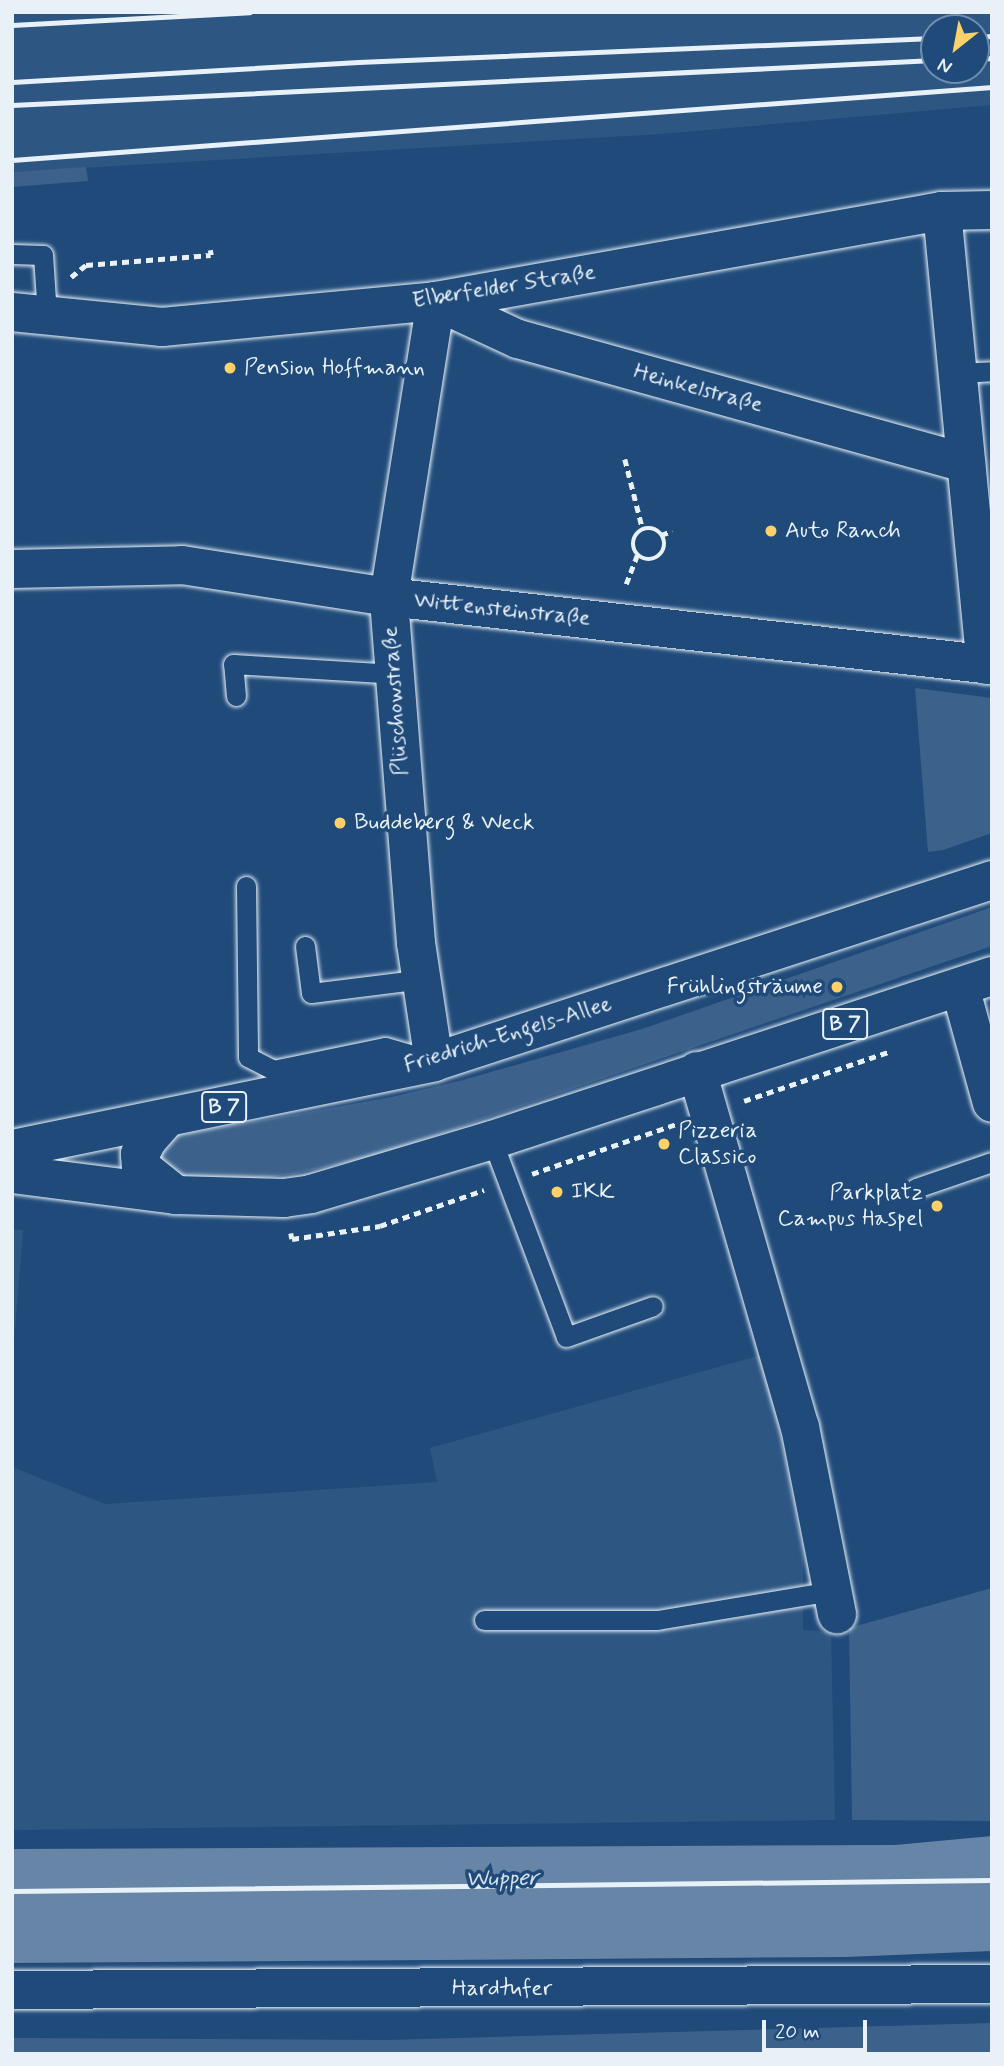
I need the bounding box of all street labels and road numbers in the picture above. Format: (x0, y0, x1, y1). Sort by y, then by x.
street label: Elberfelder Straße (412, 259, 596, 315)
street label: Heinkelstraße (630, 358, 766, 420)
street label: Wittensteinstraße (412, 587, 592, 633)
street label: Plüschowstraße (377, 625, 415, 777)
street label: Friedrich-Engels-Allee (401, 990, 615, 1080)
road number: B 7 (820, 1006, 870, 1042)
road number: B 7 (200, 1090, 248, 1124)
street label: Hardtufer (452, 1975, 552, 2003)

